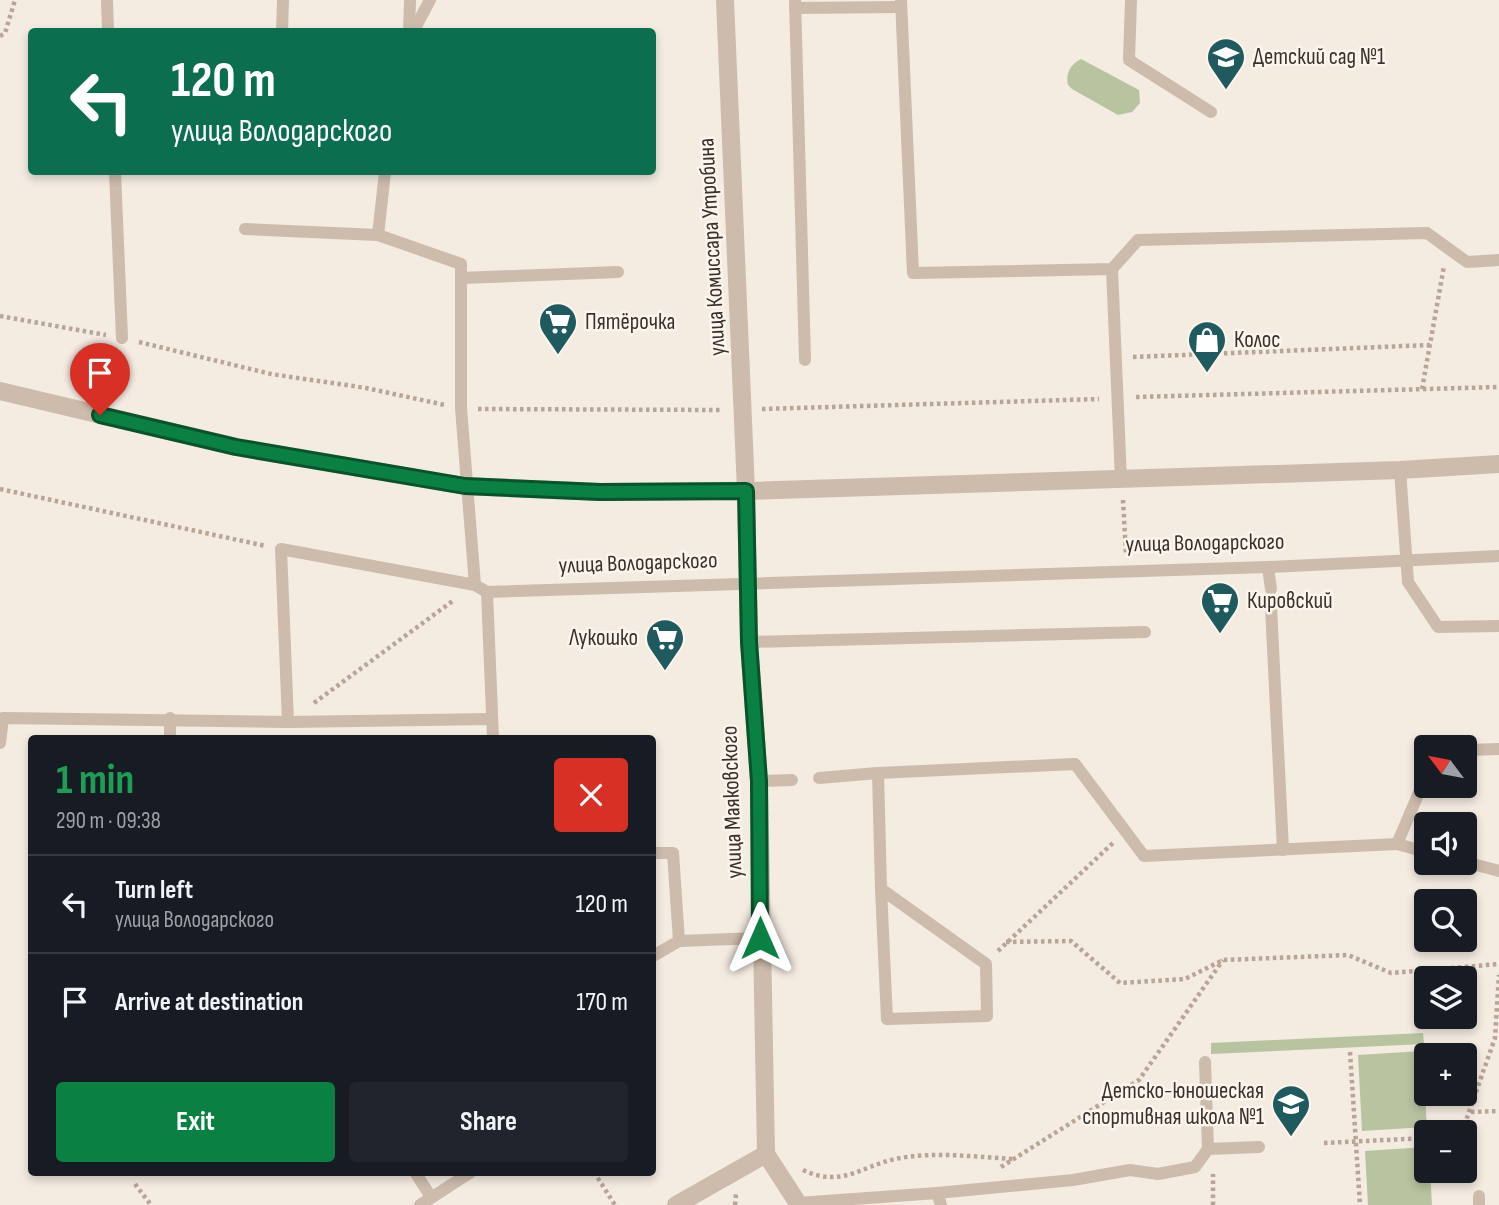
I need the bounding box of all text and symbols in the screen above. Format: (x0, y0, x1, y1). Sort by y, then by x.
school or university icon: Детский сад №1 (1205, 36, 1247, 91)
place label: Детский сад №1 (1253, 43, 1385, 71)
text: 120 m (171, 52, 276, 111)
icon: left (56, 56, 147, 147)
text: улица Володарского (171, 112, 392, 151)
street label: улица Комиссара Утробина (692, 137, 732, 357)
supermarket icon: Пятёрочка (537, 301, 579, 356)
place label: Пятёрочка (585, 308, 675, 336)
shop icon: Колос (1186, 319, 1228, 374)
place label: Колос (1234, 326, 1281, 354)
pin (70, 343, 130, 415)
icon: arrive (81, 354, 119, 392)
street label: улица Володарского (1125, 528, 1285, 558)
street label: улица Володарского (558, 546, 718, 580)
supermarket icon: Кировский (1199, 580, 1241, 635)
place label: Кировский (1247, 587, 1333, 615)
supermarket icon: Лукошко (644, 617, 686, 672)
place label: Лукошко (568, 624, 638, 652)
street label: улица Маяковского (715, 725, 749, 879)
north arrow (1414, 735, 1477, 798)
map controls (1414, 735, 1477, 1183)
text: 1 min (56, 755, 134, 806)
button: close (554, 758, 628, 832)
text: 290 m · 09:38 (56, 807, 161, 835)
button: sound (1414, 812, 1477, 875)
text: Turn left (115, 875, 193, 906)
icon: left (56, 885, 94, 923)
text: 120 m (575, 889, 628, 920)
button: search (1414, 889, 1477, 952)
position arrow (723, 901, 797, 975)
text: улица Володарского (115, 906, 274, 934)
button: layers (1414, 966, 1477, 1029)
icon: arrive (56, 983, 94, 1021)
text: Arrive at destination (115, 987, 303, 1018)
text: 170 m (576, 987, 628, 1018)
button: + (1414, 1043, 1477, 1106)
place label: Детско-юношеская спортивная школа №1 (1082, 1077, 1264, 1131)
button: Exit (56, 1082, 335, 1162)
button: Share (349, 1082, 628, 1162)
school or university icon: Детско-юношеская спортивная школа №1 (1270, 1083, 1312, 1138)
button: − (1414, 1120, 1477, 1183)

